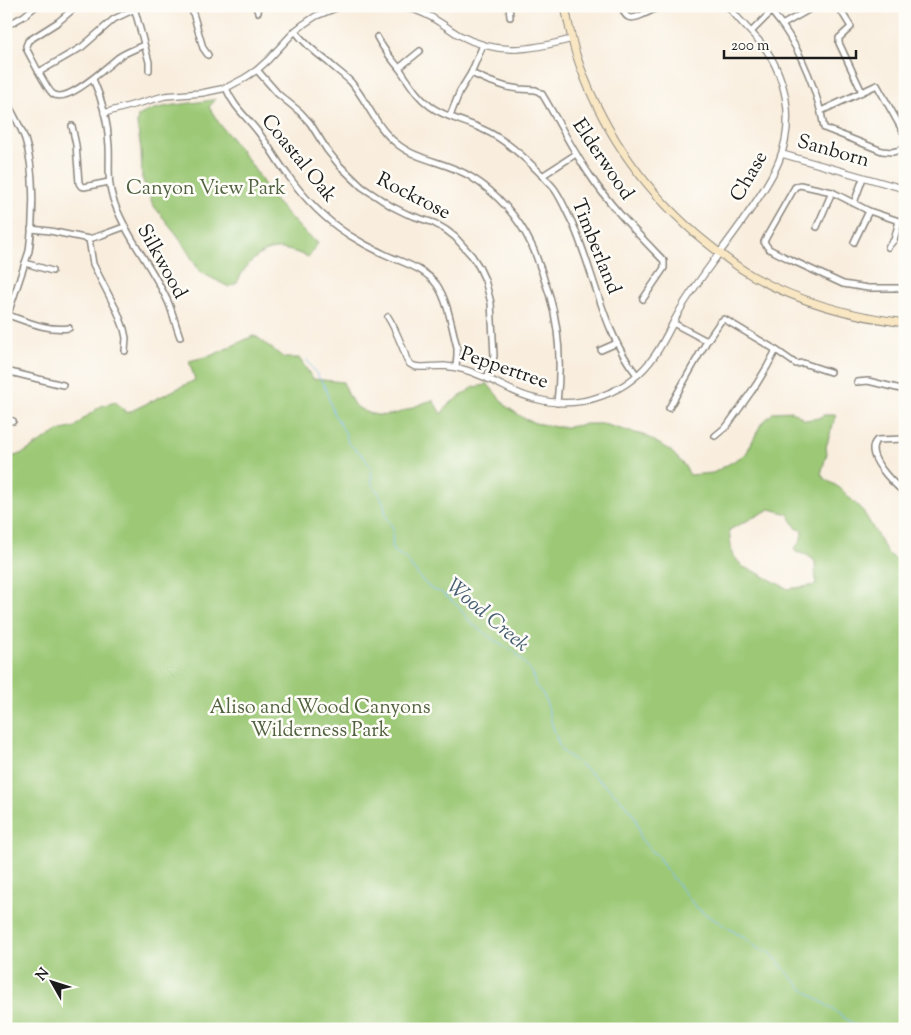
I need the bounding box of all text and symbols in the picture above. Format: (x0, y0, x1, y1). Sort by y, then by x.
scale bar (724, 28, 856, 60)
text: 200 m (731, 36, 770, 57)
street label: Coastal Oak (253, 108, 343, 210)
street label: Elderwood (564, 113, 640, 207)
street label: Sanborn (793, 128, 873, 176)
street label: Chase (724, 146, 776, 208)
street label: Rockrose (371, 166, 455, 228)
park label: Canyon View Park (126, 175, 286, 204)
street label: Timberland (563, 195, 627, 299)
street label: Silkwood (129, 219, 193, 305)
street label: Peppertree (456, 340, 552, 398)
water label: Wood Creek (439, 572, 536, 660)
park label: Aliso and Wood Canyons Wilderness Park (209, 694, 431, 746)
north arrow (28, 958, 78, 1008)
text: N (32, 964, 55, 986)

